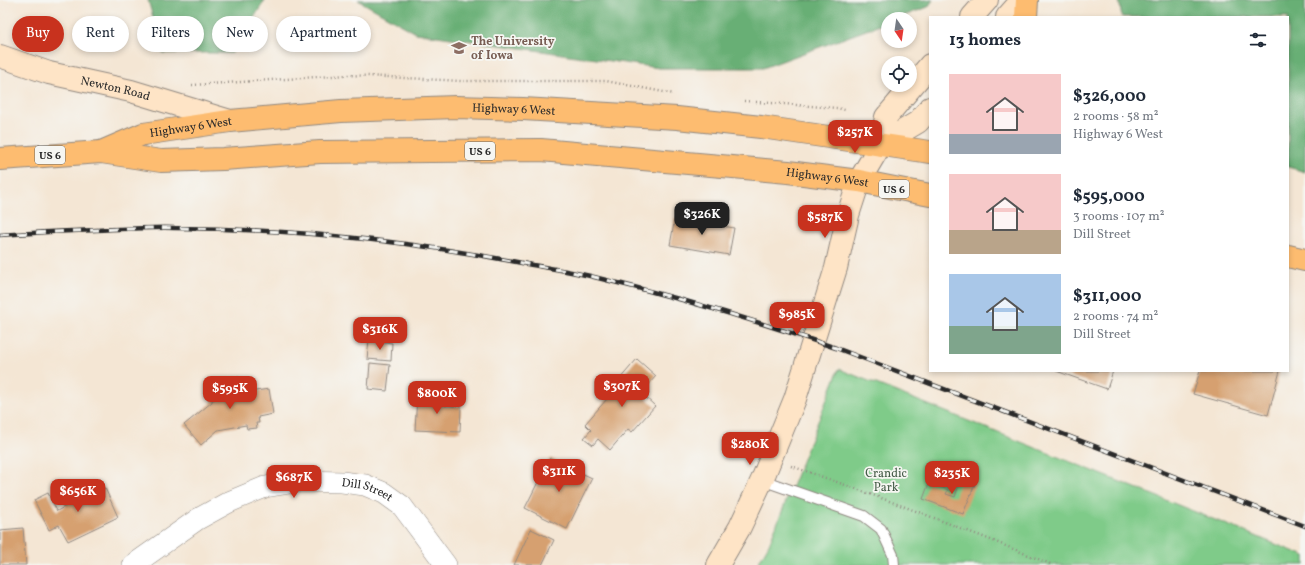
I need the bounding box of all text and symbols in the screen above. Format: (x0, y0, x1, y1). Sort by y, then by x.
north arrow (881, 12, 917, 48)
map controls (881, 12, 917, 92)
chip: Buy (12, 16, 64, 52)
chip: Rent (72, 16, 129, 52)
chip: Filters (137, 16, 204, 52)
chip: New (212, 16, 268, 52)
chip: Apartment (276, 16, 371, 52)
text: 13 homes (949, 29, 1021, 52)
icon: filters (1247, 29, 1269, 51)
place label: The University of Iowa (471, 34, 555, 64)
school or university icon: The University of Iowa (450, 39, 468, 57)
button: locate (881, 56, 917, 92)
street label: Newton Road (79, 73, 152, 105)
text: $326,000 (1073, 85, 1146, 108)
icon: home (981, 90, 1029, 138)
street label: Highway 6 West (472, 100, 556, 120)
text: 2 rooms · 58 m² (1073, 108, 1158, 126)
street label: Highway 6 West (149, 114, 233, 142)
pin: $257K (827, 120, 883, 154)
text: $257K (837, 124, 873, 142)
text: Highway 6 West (1073, 126, 1163, 144)
road number: US 6 (465, 142, 495, 160)
road number: US 6 (35, 146, 65, 164)
street label: Highway 6 West (785, 165, 870, 192)
road number: US 6 (879, 180, 909, 198)
text: $595,000 (1073, 185, 1145, 208)
icon: home (981, 190, 1029, 238)
pin: $326K (674, 202, 730, 236)
pin: $587K (797, 205, 853, 239)
text: $326K (683, 206, 721, 224)
text: 3 rooms · 107 m² (1073, 208, 1164, 226)
text: $587K (807, 209, 843, 227)
text: Dill Street (1073, 226, 1131, 244)
text: $311,000 (1073, 285, 1141, 308)
icon: home (981, 290, 1029, 338)
pin: $985K (769, 302, 825, 336)
text: $985K (779, 306, 815, 324)
text: 2 rooms · 74 m² (1073, 308, 1158, 326)
pin: $316K (352, 317, 408, 351)
text: $316K (362, 321, 398, 339)
text: Dill Street (1073, 326, 1131, 344)
pin: $307K (594, 374, 650, 408)
pin: $595K (202, 376, 258, 410)
text: $307K (603, 378, 641, 396)
text: $595K (212, 380, 248, 398)
pin: $800K (409, 381, 465, 415)
text: $800K (417, 385, 457, 403)
pin: $280K (722, 432, 778, 466)
text: $280K (731, 436, 769, 454)
pin: $311K (531, 459, 587, 493)
pin: $235K (924, 461, 980, 495)
text: $311K (542, 463, 576, 481)
pin: $687K (266, 465, 322, 499)
text: $235K (934, 465, 970, 483)
park label: Crandic Park (865, 466, 907, 496)
text: $687K (275, 469, 313, 487)
street label: Dill Street (341, 475, 396, 506)
pin: $656K (50, 479, 106, 513)
text: $656K (59, 483, 97, 501)

